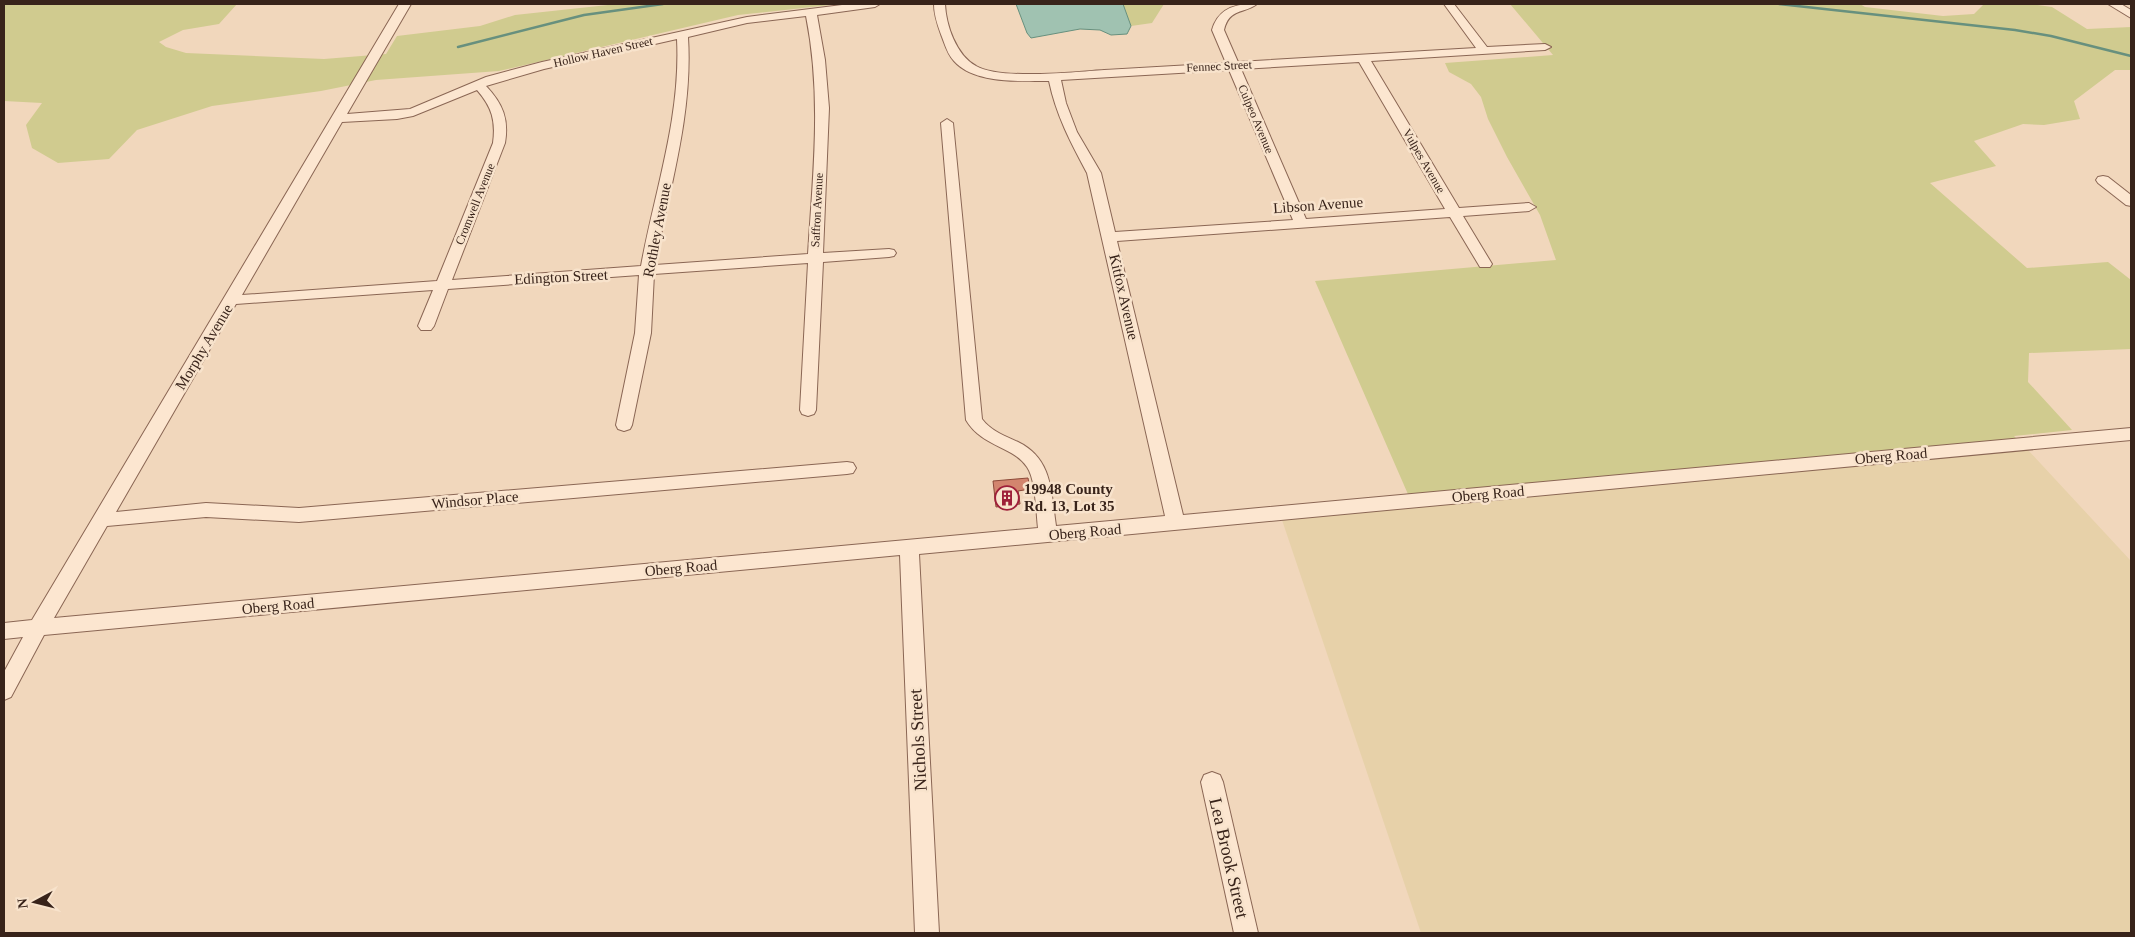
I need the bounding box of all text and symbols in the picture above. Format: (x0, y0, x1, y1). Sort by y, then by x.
street label: Hollow Haven Street (552, 34, 655, 70)
street label: Fennec Street (1186, 57, 1253, 75)
street label: Culpeo Avenue (1235, 82, 1277, 156)
street label: Vulpes Avenue (1400, 126, 1448, 196)
street label: Cromwell Avenue (452, 161, 498, 247)
street label: Saffron Avenue (808, 172, 826, 248)
street label: Rothley Avenue (640, 181, 674, 279)
street label: Libson Avenue (1272, 194, 1364, 216)
street label: Kitfox Avenue (1106, 253, 1142, 342)
street label: Edington Street (514, 267, 609, 287)
street label: Morphy Avenue (172, 301, 236, 393)
street label: Oberg Road (1854, 445, 1928, 467)
place label: 19948 County Rd. 13, Lot 35 (1024, 481, 1114, 514)
street label: Oberg Road (1451, 483, 1525, 505)
building icon: 19948 County Rd. 13, Lot 35 (994, 485, 1020, 511)
street label: Windsor Place (431, 488, 520, 512)
street label: Oberg Road (1048, 521, 1122, 543)
street label: Oberg Road (644, 557, 718, 579)
street label: Oberg Road (241, 595, 315, 617)
street label: Nichols Street (905, 688, 931, 792)
street label: Lea Brook Street (1205, 796, 1253, 920)
north arrow (10, 877, 60, 927)
text: N (15, 898, 31, 909)

